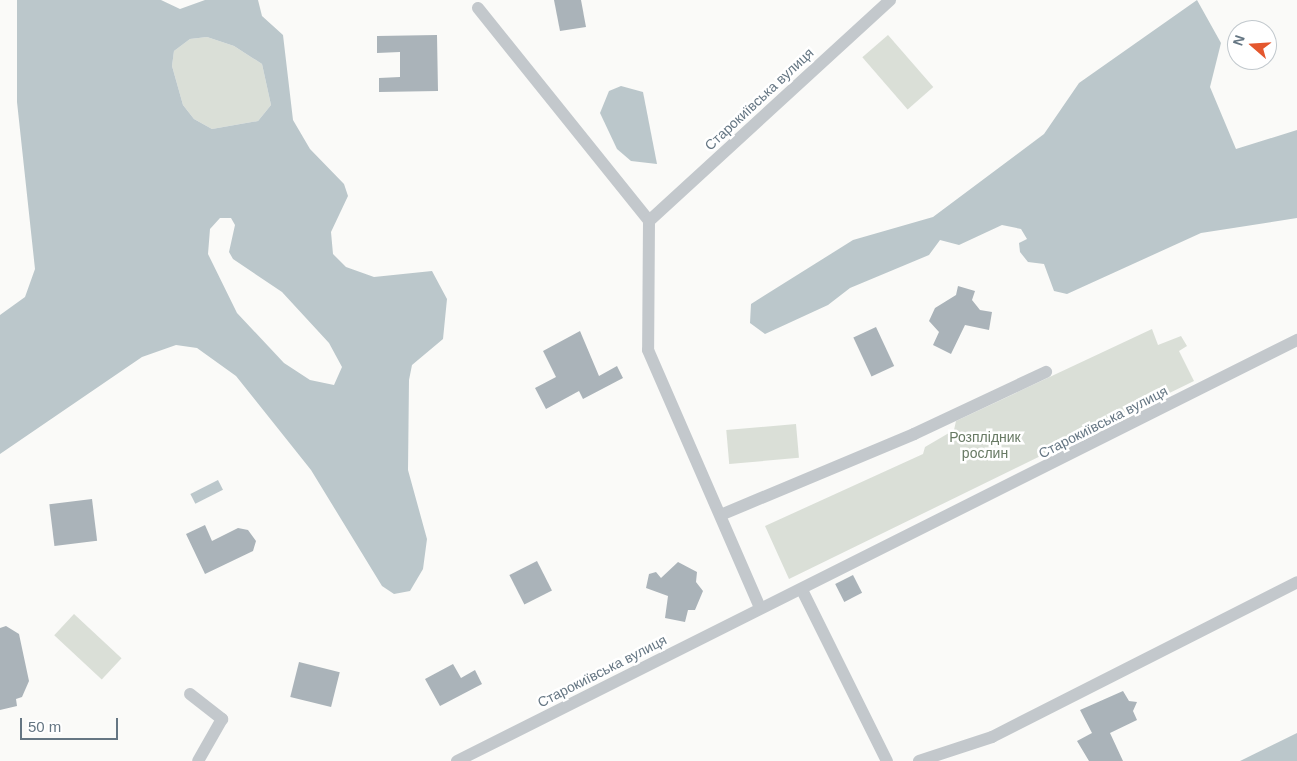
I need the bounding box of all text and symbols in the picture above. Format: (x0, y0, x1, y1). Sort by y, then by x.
north arrow (1227, 20, 1277, 70)
text: N (1230, 33, 1248, 48)
street label: Старокиївська вулиця (701, 44, 817, 154)
street label: Старокиївська вулиця (1036, 382, 1170, 462)
park label: Розплідник рослин (949, 429, 1021, 462)
street label: Старокиївська вулиця (535, 631, 669, 711)
scale bar (22, 708, 120, 740)
text: 50 m (28, 718, 61, 735)

